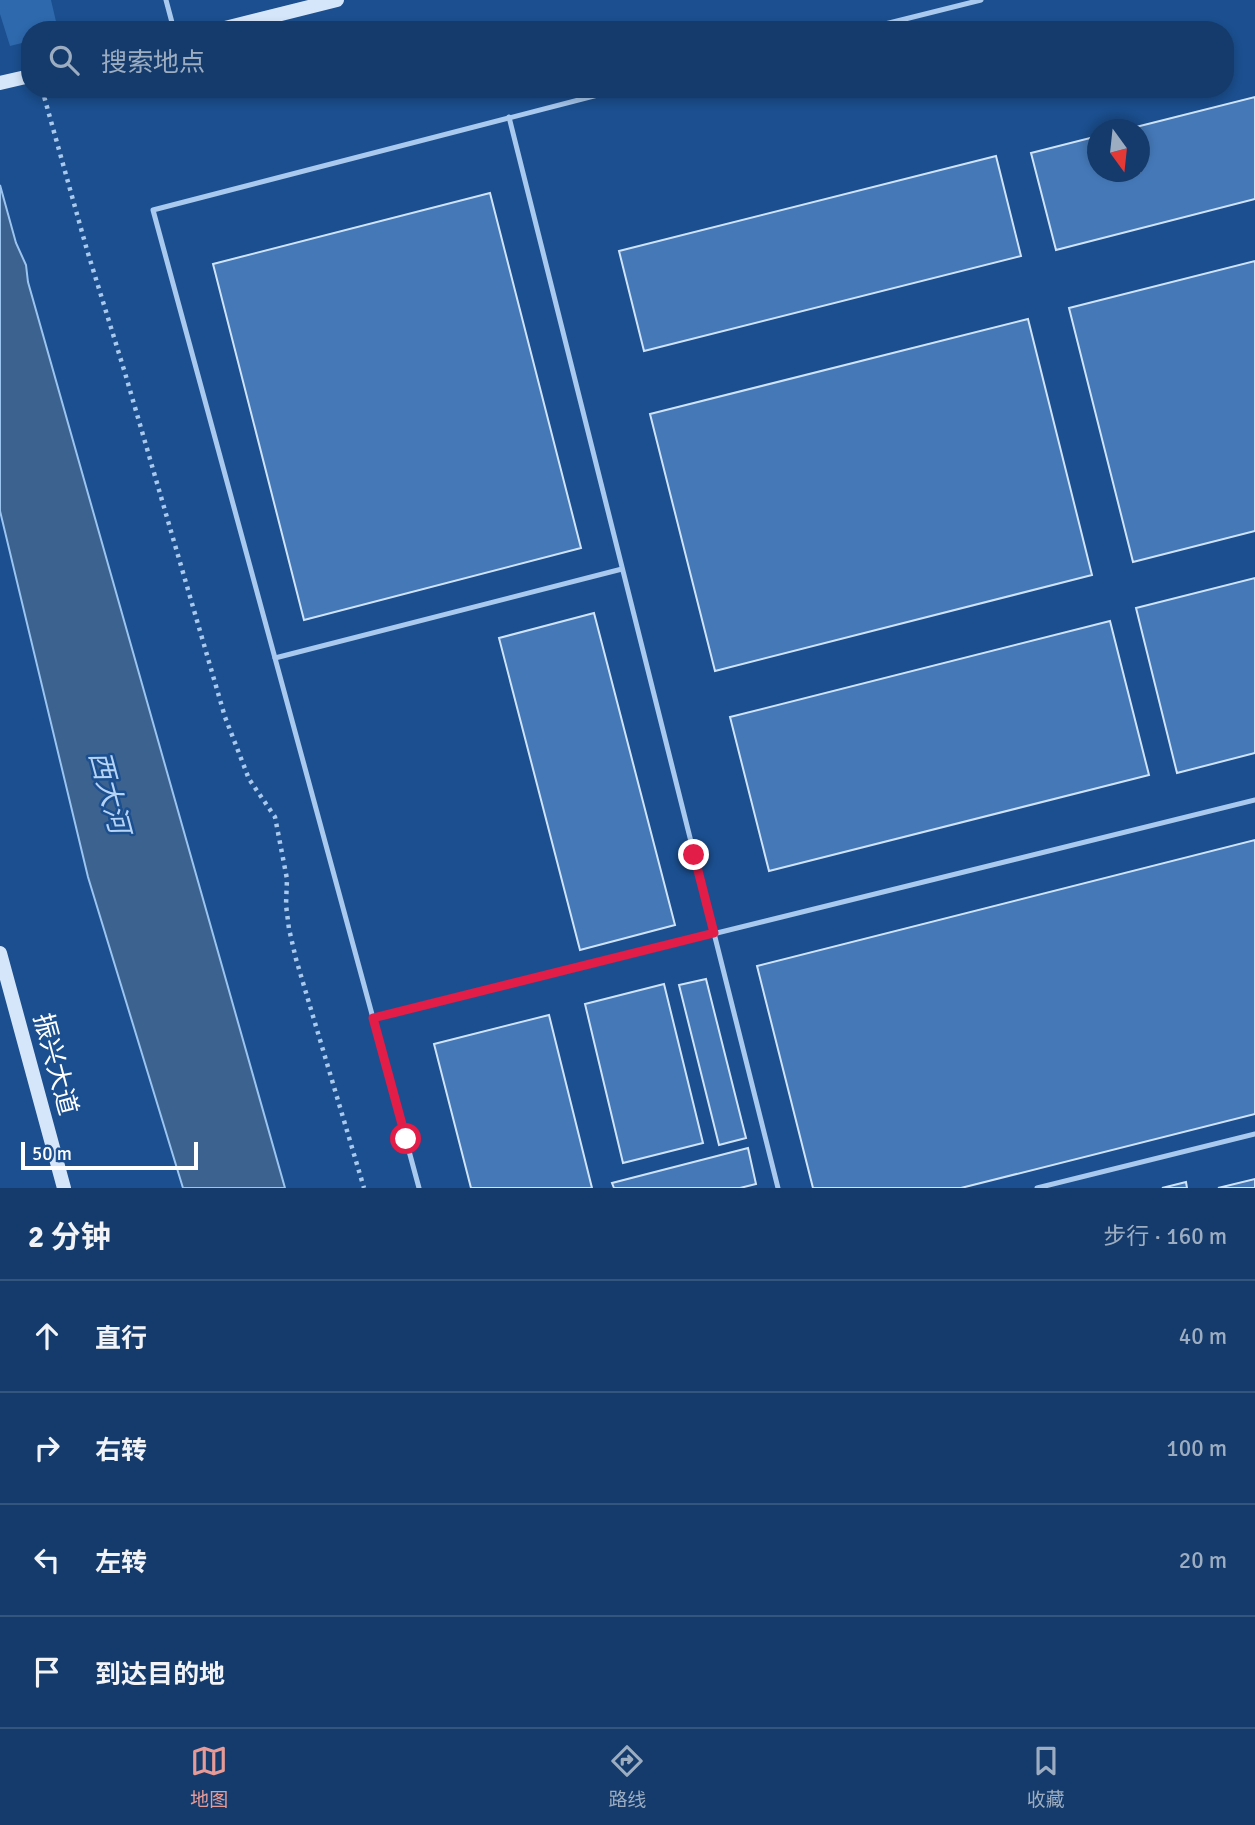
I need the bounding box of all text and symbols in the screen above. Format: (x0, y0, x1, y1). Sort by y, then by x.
search box (21, 21, 1234, 98)
icon: search (45, 41, 83, 79)
text: 搜索地点 (101, 47, 205, 79)
north arrow (1087, 119, 1150, 182)
water label: 西大河 (82, 747, 138, 842)
route end (678, 839, 709, 870)
street label: 振兴大道 (26, 1010, 84, 1119)
route start (390, 1123, 421, 1154)
scale bar (21, 1139, 198, 1171)
text: 50 m (32, 1142, 72, 1166)
text: 2 分钟 (28, 1219, 111, 1256)
text: 步行 · 160 m (1103, 1222, 1227, 1251)
icon: ahead (28, 1317, 66, 1355)
text: 40 m (1179, 1322, 1227, 1351)
text: 直行 (95, 1323, 147, 1355)
icon: right (28, 1429, 66, 1467)
text: 100 m (1166, 1434, 1227, 1463)
text: 右转 (95, 1435, 147, 1467)
icon: left (28, 1541, 66, 1579)
text: 20 m (1179, 1546, 1227, 1575)
text: 左转 (95, 1547, 147, 1579)
icon: arrive (28, 1653, 66, 1691)
text: 到达目的地 (95, 1659, 225, 1691)
tab: 地图 (190, 1742, 228, 1812)
tab: 路线 (608, 1742, 647, 1812)
tab: 收藏 (1027, 1742, 1065, 1812)

